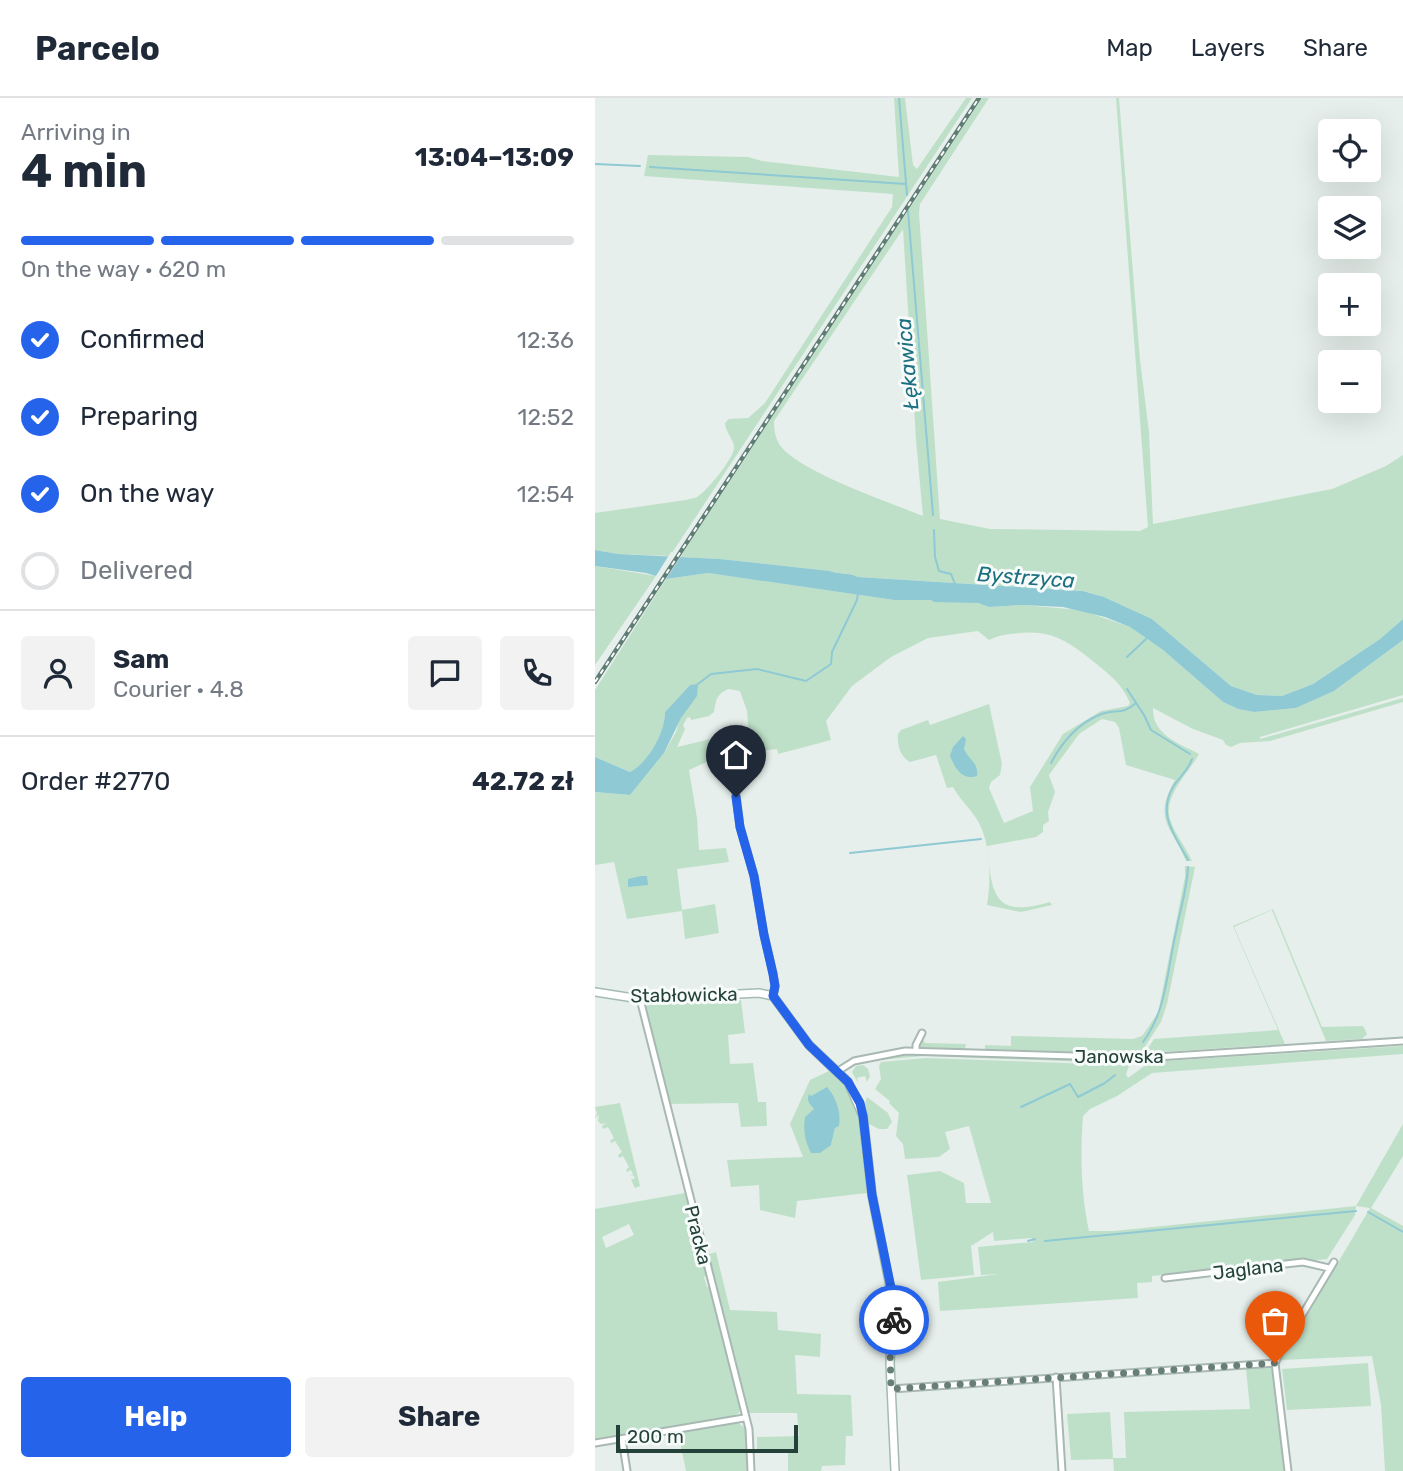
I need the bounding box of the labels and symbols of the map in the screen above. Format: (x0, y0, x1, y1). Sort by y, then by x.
water label: Łękawica (891, 317, 923, 411)
water label: Bystrzyca (976, 561, 1076, 593)
pin (706, 725, 766, 797)
street label: Stabłowicka (630, 983, 738, 1007)
street label: Janowska (1074, 1045, 1164, 1068)
street label: Pracka (680, 1203, 716, 1267)
street label: Jaglana (1211, 1253, 1285, 1285)
courier (859, 1285, 929, 1355)
pin (1245, 1291, 1305, 1363)
scale bar (616, 1422, 798, 1454)

